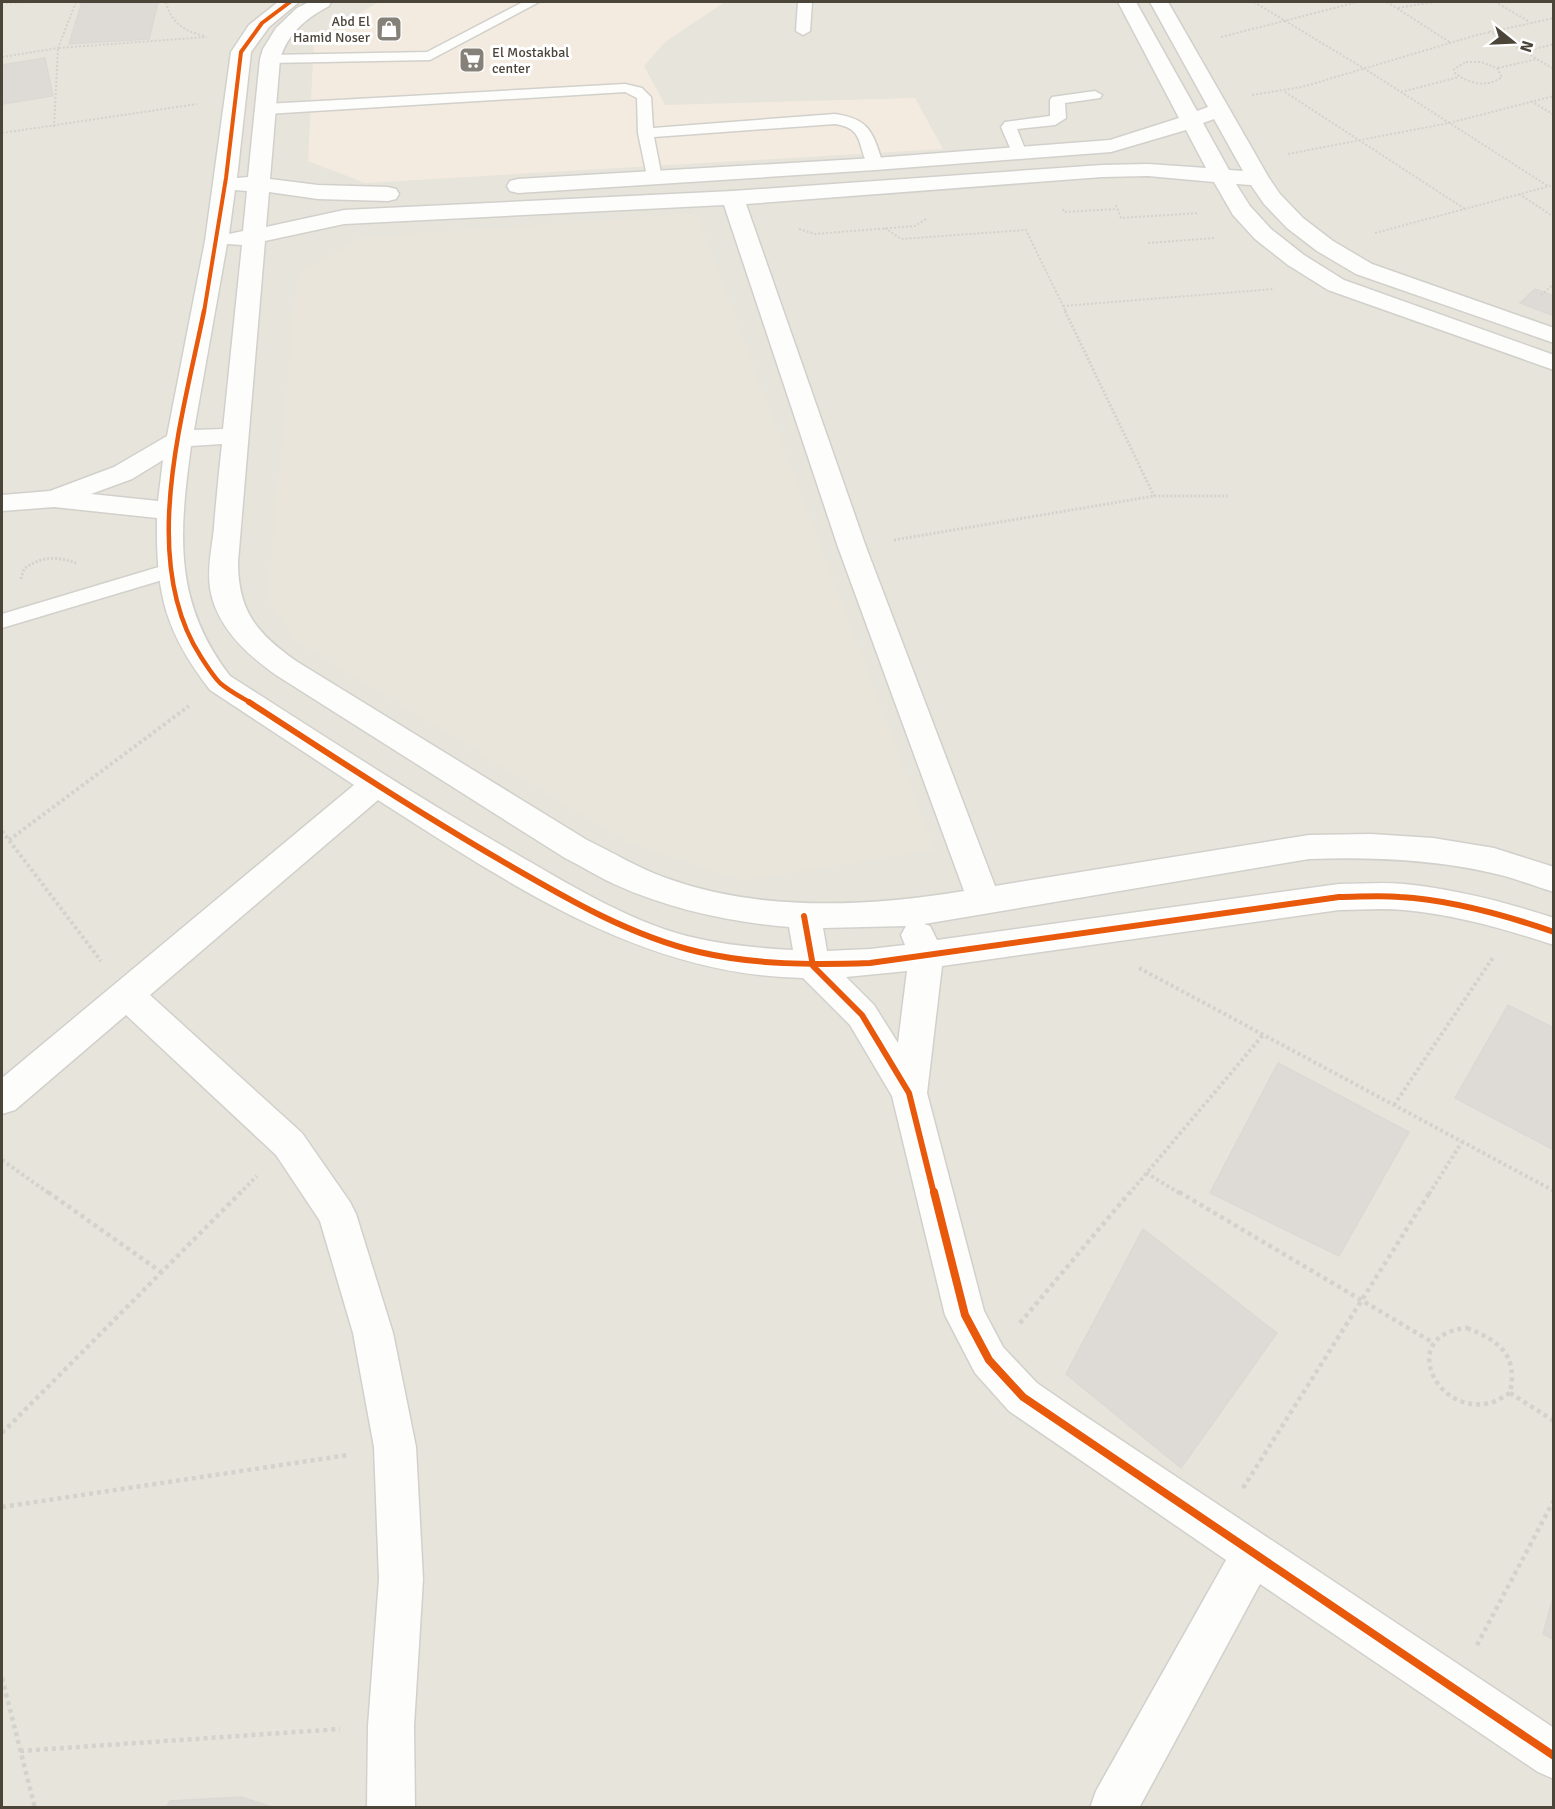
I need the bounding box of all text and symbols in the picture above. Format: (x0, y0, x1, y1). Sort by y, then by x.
north arrow (1483, 12, 1543, 72)
place label: Abd El Hamid Noser (293, 13, 371, 46)
shop icon: Abd El Hamid Noser (374, 14, 404, 44)
text: N (1515, 38, 1538, 55)
place label: El Mostakbal center (492, 44, 569, 77)
supermarket icon: El Mostakbal center (457, 45, 487, 75)

